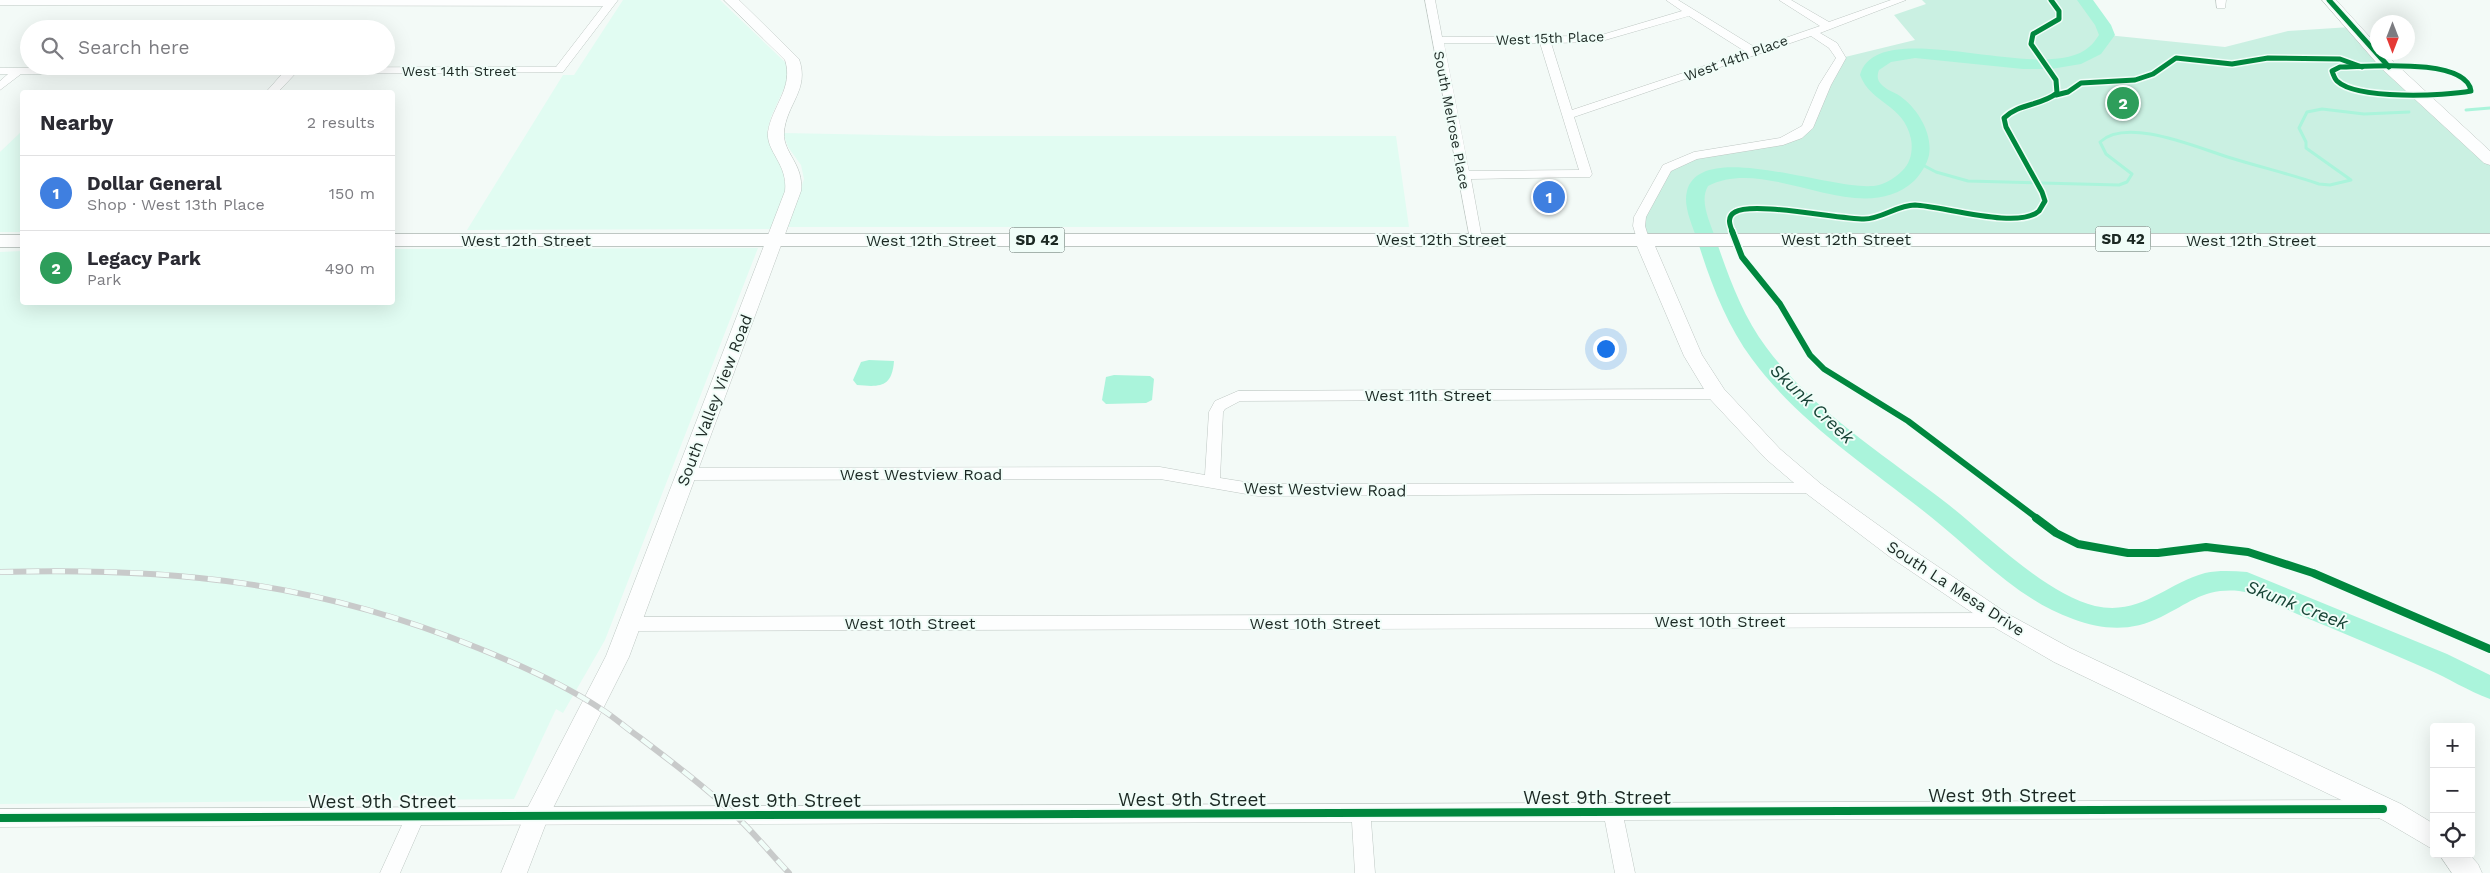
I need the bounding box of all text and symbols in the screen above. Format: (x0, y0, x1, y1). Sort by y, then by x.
north arrow (2370, 15, 2415, 60)
search box (20, 20, 395, 75)
street label: West 15th Place (1496, 28, 1604, 48)
street label: West 14th Place (1682, 32, 1790, 84)
icon: search (38, 34, 66, 62)
text: Search here (78, 36, 189, 59)
street label: South Melrose Place (1431, 50, 1473, 190)
street label: West 14th Street (402, 63, 516, 79)
pin: 2 (2107, 84, 2139, 122)
text: Nearby (40, 110, 113, 135)
text: 2 results (307, 113, 375, 132)
text: Dollar General (87, 172, 222, 195)
pin: 1 (1533, 178, 1565, 216)
text: 1 (53, 184, 59, 203)
text: 150 m (329, 184, 375, 203)
text: Shop · West 13th Place (87, 195, 265, 214)
road number: SD 42 (2096, 226, 2150, 252)
road number: SD 42 (1010, 228, 1064, 252)
street label: West 12th Street (1376, 230, 1506, 249)
street label: West 12th Street (1781, 230, 1911, 249)
street label: West 12th Street (461, 231, 591, 250)
street label: West 12th Street (866, 231, 996, 250)
street label: West 12th Street (2186, 231, 2316, 250)
text: Legacy Park (87, 247, 201, 270)
text: 2 (51, 259, 61, 278)
text: 490 m (325, 259, 375, 278)
text: Park (87, 270, 121, 289)
street label: South Valley View Road (673, 312, 756, 489)
your location (1593, 336, 1619, 362)
water label: Skunk Creek (1766, 359, 1860, 449)
street label: West 11th Street (1364, 386, 1492, 405)
street label: West Westview Road (840, 465, 1002, 484)
street label: West Westview Road (1244, 479, 1406, 500)
street label: South La Mesa Drive (1883, 537, 2028, 640)
water label: Skunk Creek (2243, 575, 2352, 634)
street label: West 10th Street (1655, 612, 1786, 631)
street label: West 10th Street (845, 614, 976, 633)
street label: West 10th Street (1250, 614, 1381, 633)
map controls (2430, 723, 2475, 858)
button: + (2430, 723, 2475, 768)
button: − (2430, 768, 2475, 813)
street label: West 9th Street (1928, 784, 2076, 807)
street label: West 9th Street (1523, 786, 1671, 809)
street label: West 9th Street (1118, 788, 1266, 811)
street label: West 9th Street (713, 789, 861, 812)
street label: West 9th Street (308, 790, 456, 813)
button: locate (2430, 813, 2475, 858)

